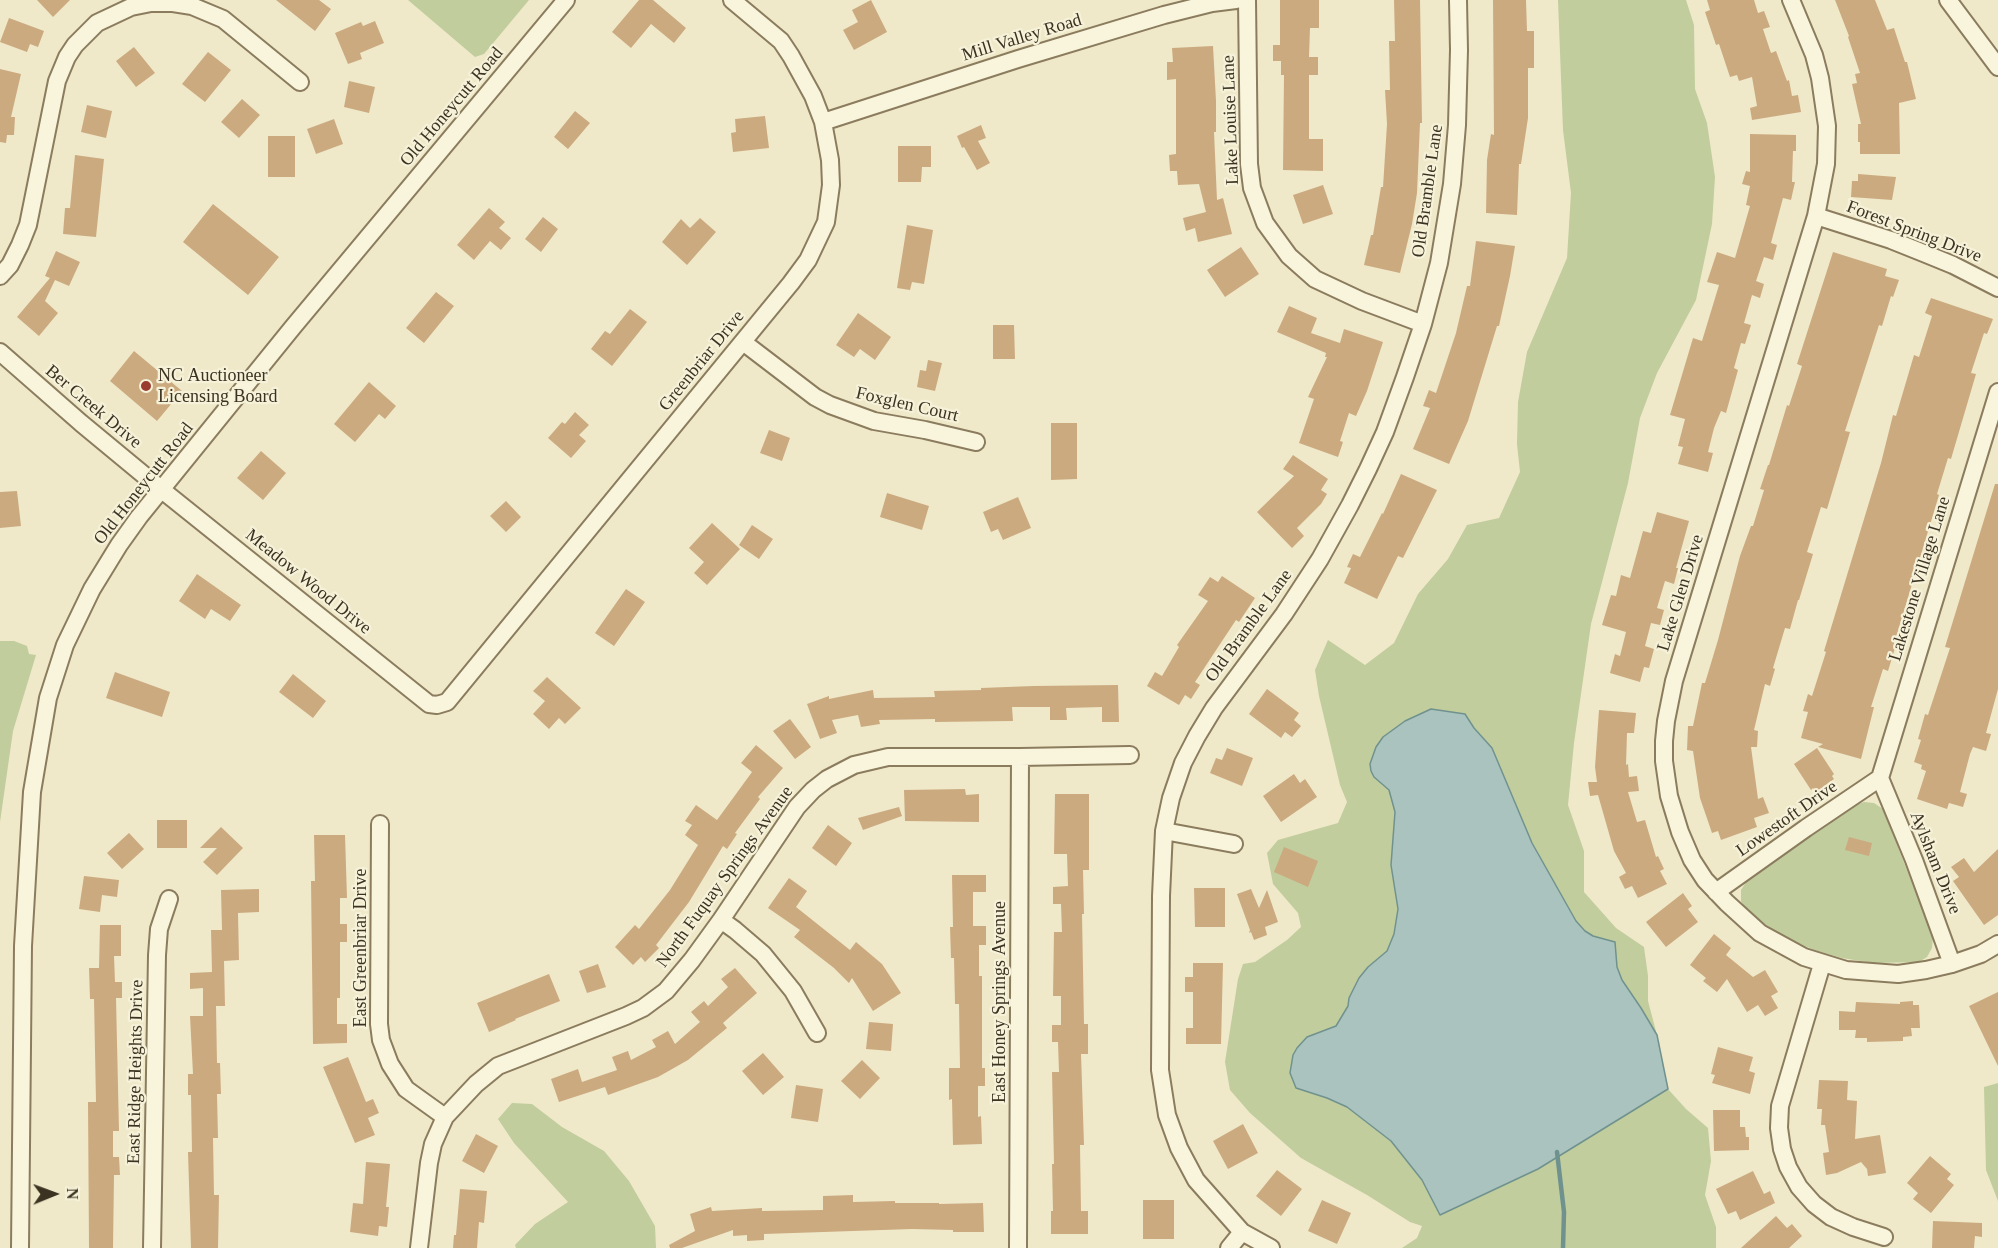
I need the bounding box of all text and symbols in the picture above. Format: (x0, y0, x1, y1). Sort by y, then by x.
street label: Mill Valley Road (960, 10, 1084, 66)
street label: Old Honeycutt Road (396, 43, 508, 171)
street label: Lake Louise Lane (1218, 55, 1244, 185)
street label: Old Bramble Lane (1408, 123, 1448, 259)
street label: Forest Spring Drive (1843, 196, 1985, 268)
street label: Greenbriar Drive (655, 306, 749, 416)
street label: Ber Creek Drive (40, 360, 146, 454)
place label: NC Auctioneer Licensing Board (158, 365, 277, 407)
marker: NC Auctioneer Licensing Board (139, 379, 153, 393)
street label: Foxglen Court (854, 383, 960, 427)
street label: Old Honeycutt Road (90, 419, 198, 549)
street label: Lakestone Village Lane (1885, 494, 1955, 664)
street label: Meadow Wood Drive (241, 525, 375, 639)
street label: Lake Glen Drive (1653, 532, 1709, 654)
street label: Old Bramble Lane (1201, 565, 1297, 687)
street label: Lowestoft Drive (1732, 776, 1842, 862)
street label: North Fuquay Springs Avenue (652, 782, 798, 972)
street label: Aylsham Drive (1905, 809, 1965, 917)
street label: East Greenbriar Drive (350, 869, 372, 1027)
street label: East Honey Springs Avenue (989, 901, 1011, 1103)
street label: East Ridge Heights Drive (124, 980, 148, 1164)
north arrow (24, 1164, 84, 1224)
text: N (64, 1188, 81, 1200)

